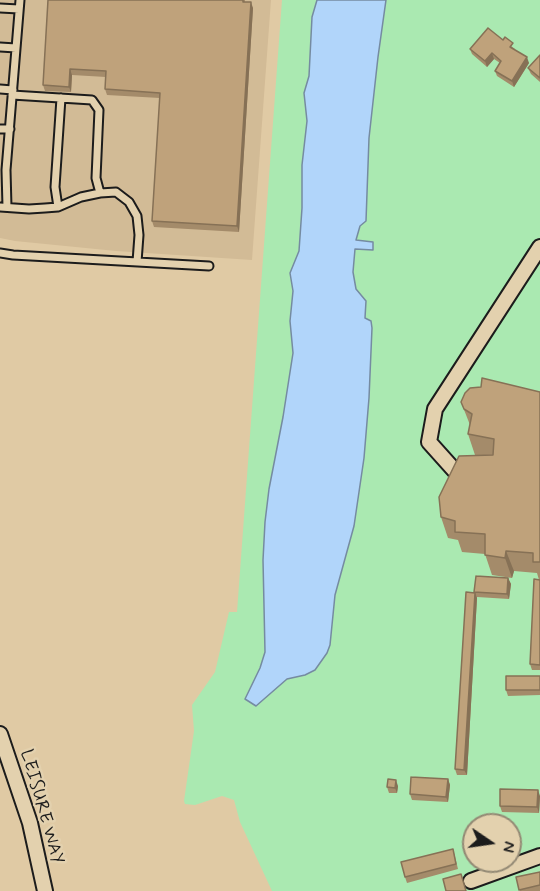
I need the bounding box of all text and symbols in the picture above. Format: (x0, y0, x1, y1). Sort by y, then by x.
street label: LEISURE WAY (14, 747, 68, 867)
north arrow (462, 813, 522, 873)
text: N (497, 839, 520, 854)

